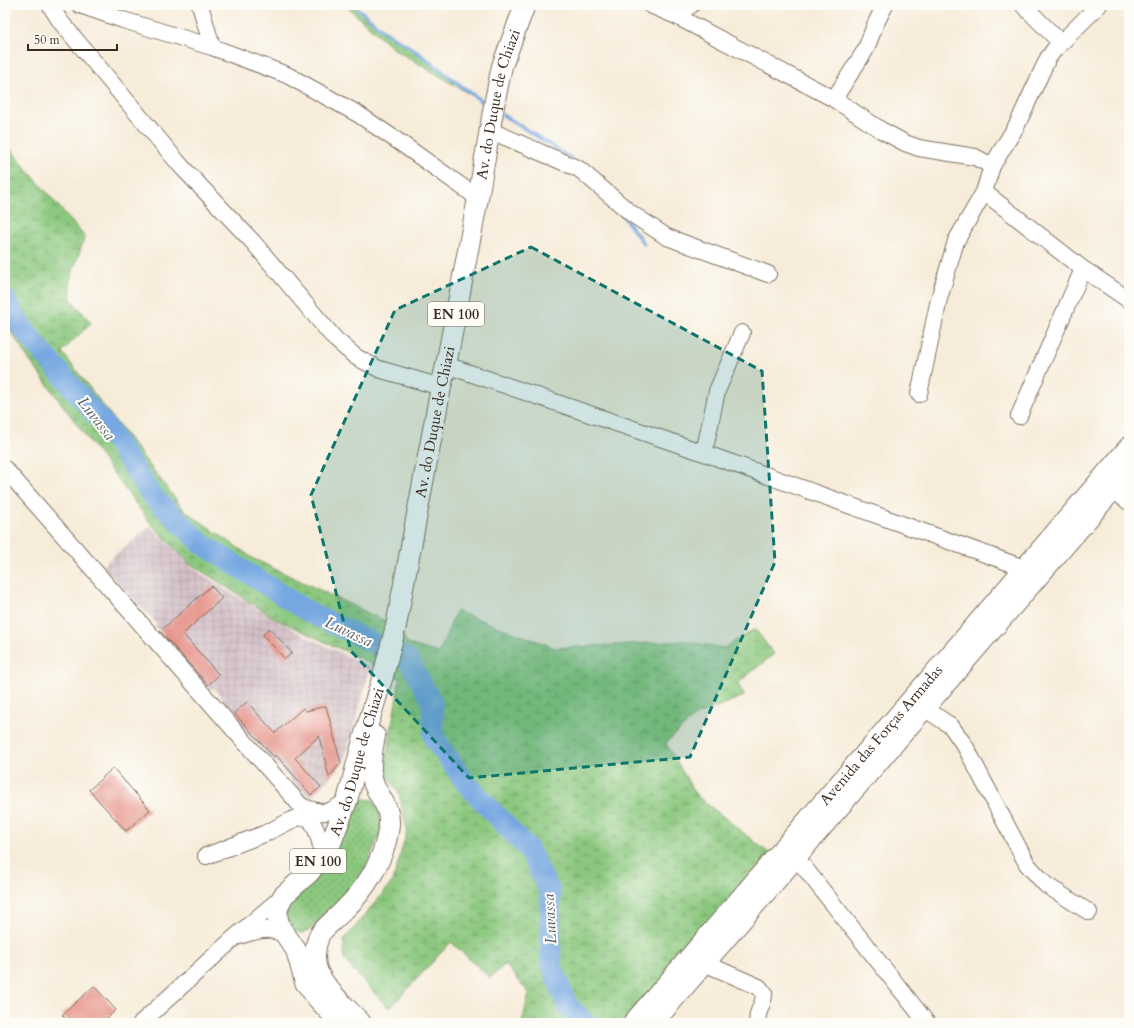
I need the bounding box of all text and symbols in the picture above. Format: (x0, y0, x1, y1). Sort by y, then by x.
scale bar (28, 26, 117, 52)
street label: Av. do Duque de Chiazi (471, 26, 525, 181)
text: 50 m (34, 32, 61, 48)
road number: EN 100 (428, 302, 484, 326)
street label: Av. do Duque de Chiazi (410, 345, 459, 499)
water label: Luvassa (72, 392, 120, 445)
water label: Luvassa (321, 611, 376, 652)
street label: Avenida das Forças Armadas (815, 661, 947, 809)
street label: Av. do Duque de Chiazi (325, 685, 389, 839)
road number: EN 100 (290, 849, 346, 873)
water label: Luvassa (538, 893, 562, 944)

